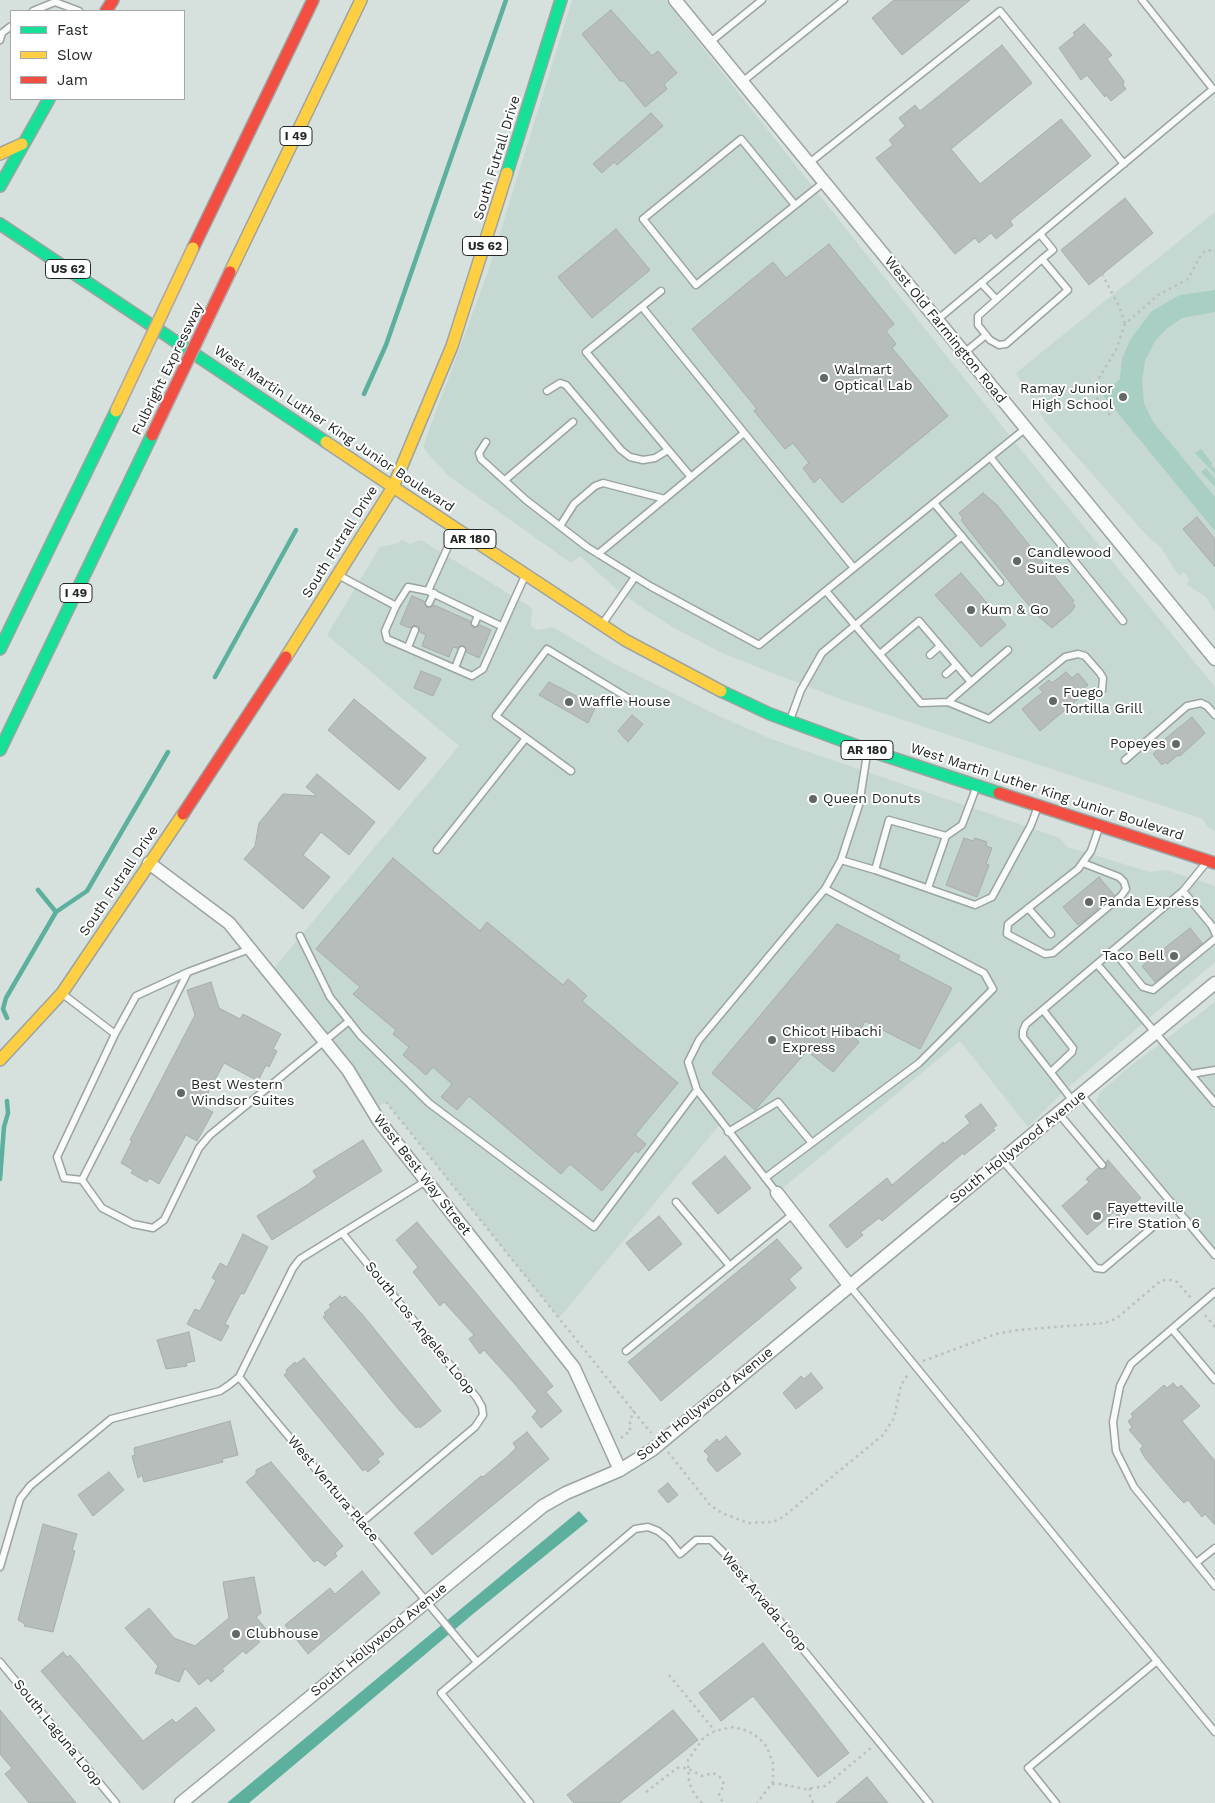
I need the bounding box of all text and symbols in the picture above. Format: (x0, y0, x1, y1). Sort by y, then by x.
legend (10, 10, 185, 100)
text: Fast (57, 21, 88, 39)
text: Slow (57, 46, 93, 64)
text: Jam (57, 71, 88, 89)
street label: South Futrall Drive (470, 94, 524, 222)
road number: I 49 (280, 126, 312, 146)
road number: US 62 (462, 237, 508, 256)
street label: West Old Farmington Road (881, 253, 1009, 407)
road number: US 62 (46, 260, 90, 278)
street label: Fulbright Expressway (129, 300, 207, 438)
street label: West Martin Luther King Junior Boulevard (211, 342, 457, 516)
place label: Walmart Optical Lab (834, 362, 913, 394)
marker: Walmart Optical Lab (818, 372, 830, 384)
place label: Ramay Junior High School (1020, 381, 1113, 414)
marker: Ramay Junior High School (1117, 391, 1129, 403)
street label: South Futrall Drive (299, 483, 381, 601)
road number: AR 180 (444, 530, 496, 548)
place label: Candlewood Suites (1027, 545, 1111, 578)
marker: Candlewood Suites (1011, 555, 1023, 567)
road number: I 49 (60, 584, 92, 602)
place label: Kum & Go (981, 602, 1049, 618)
marker: Kum & Go (965, 604, 977, 616)
place label: Fuego Tortilla Grill (1063, 685, 1143, 718)
place label: Waffle House (579, 694, 671, 710)
marker: Fuego Tortilla Grill (1047, 695, 1059, 707)
marker: Waffle House (563, 696, 575, 708)
place label: Popeyes (1110, 736, 1166, 752)
marker: Popeyes (1170, 738, 1182, 750)
road number: AR 180 (841, 740, 893, 760)
street label: West Martin Luther King Junior Boulevard (908, 740, 1186, 844)
place label: Queen Donuts (823, 791, 921, 807)
marker: Queen Donuts (807, 793, 819, 805)
street label: South Futrall Drive (76, 823, 162, 939)
place label: Panda Express (1099, 894, 1199, 910)
marker: Panda Express (1083, 896, 1095, 908)
place label: Taco Bell (1102, 948, 1164, 964)
marker: Taco Bell (1168, 950, 1180, 962)
place label: Chicot Hibachi Express (782, 1024, 882, 1056)
marker: Chicot Hibachi Express (766, 1034, 778, 1046)
place label: Best Western Windsor Suites (191, 1077, 294, 1110)
marker: Best Western Windsor Suites (175, 1087, 187, 1099)
street label: South Hollywood Avenue (946, 1087, 1090, 1207)
street label: West Best Way Street (370, 1111, 474, 1239)
place label: Fayetteville Fire Station 6 (1107, 1200, 1200, 1232)
marker: Fayetteville Fire Station 6 (1091, 1210, 1103, 1222)
street label: South Los Angeles Loop (361, 1258, 479, 1398)
street label: South Hollywood Avenue (633, 1344, 777, 1464)
street label: West Ventura Place (284, 1432, 382, 1546)
street label: West Arvada Loop (718, 1549, 810, 1655)
street label: South Hollywood Avenue (307, 1580, 451, 1700)
place label: Clubhouse (246, 1626, 318, 1642)
marker: Clubhouse (230, 1628, 242, 1640)
street label: South Laguna Loop (10, 1676, 106, 1790)

